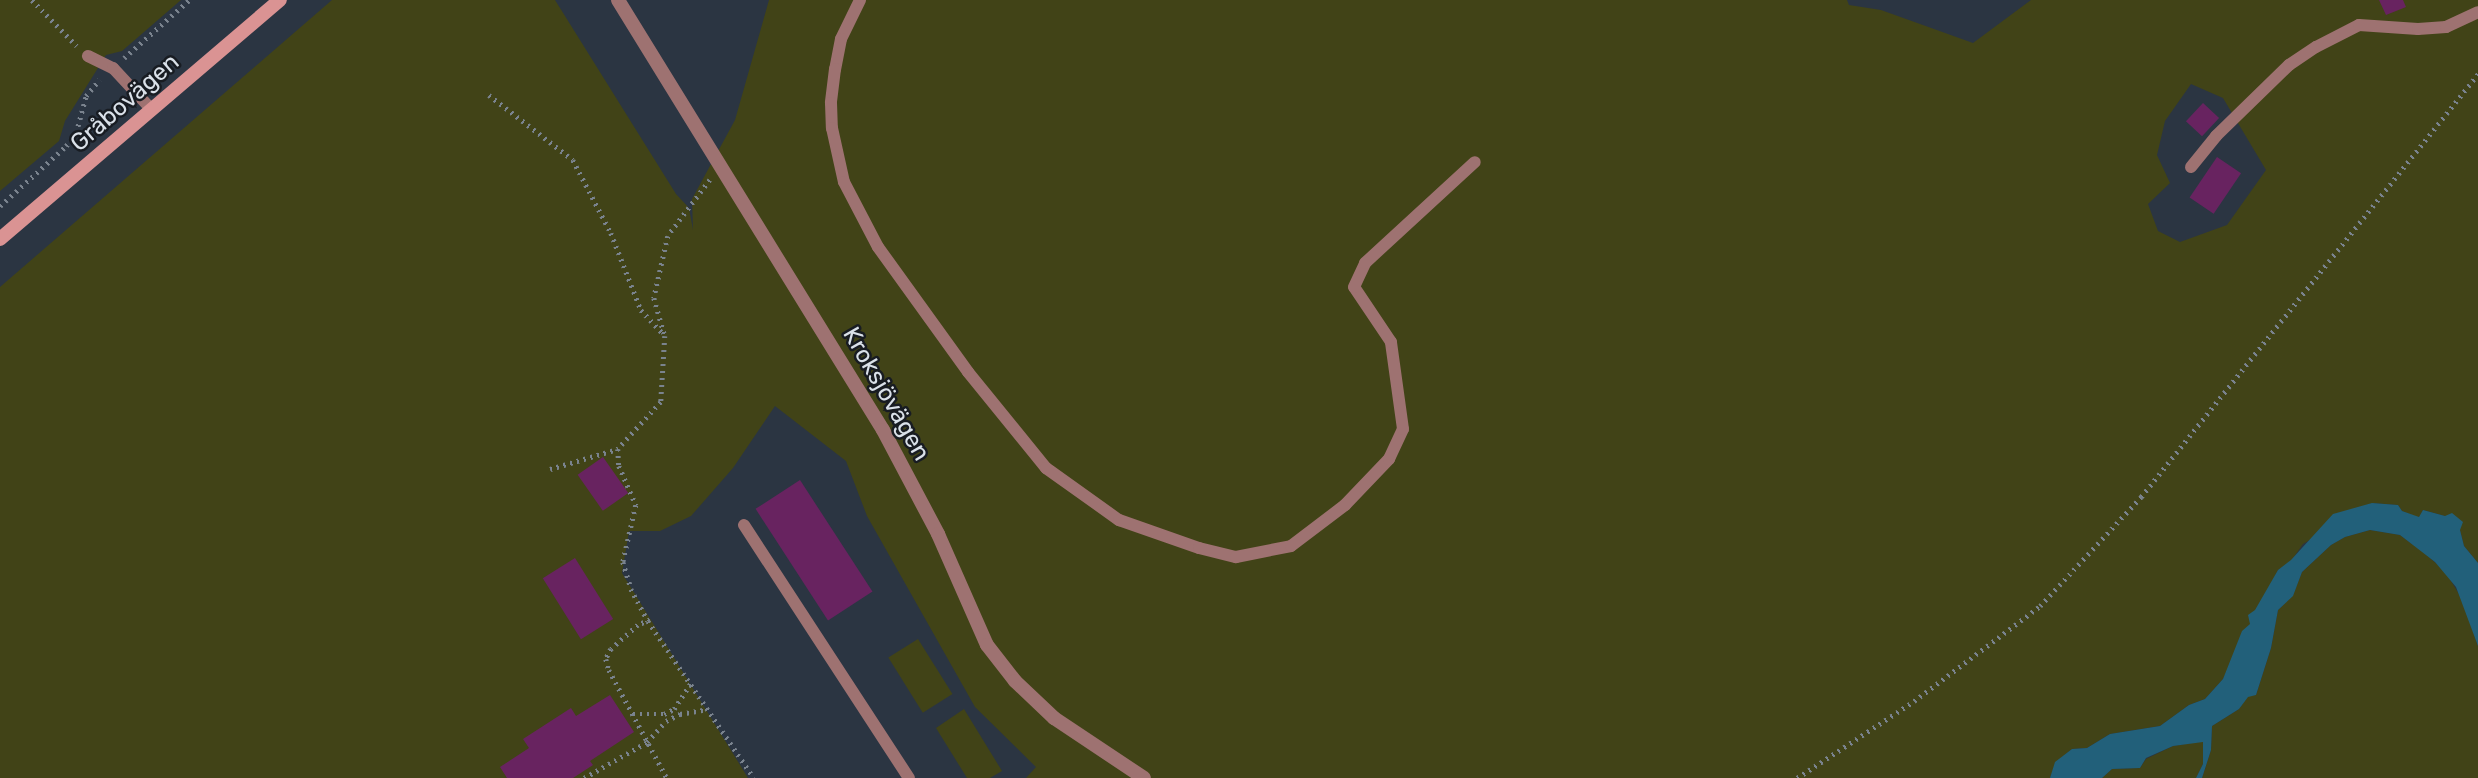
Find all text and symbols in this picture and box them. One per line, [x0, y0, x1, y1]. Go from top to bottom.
street label: Gråbovägen [65, 48, 185, 158]
street label: Kroksjövägen [836, 322, 936, 466]

